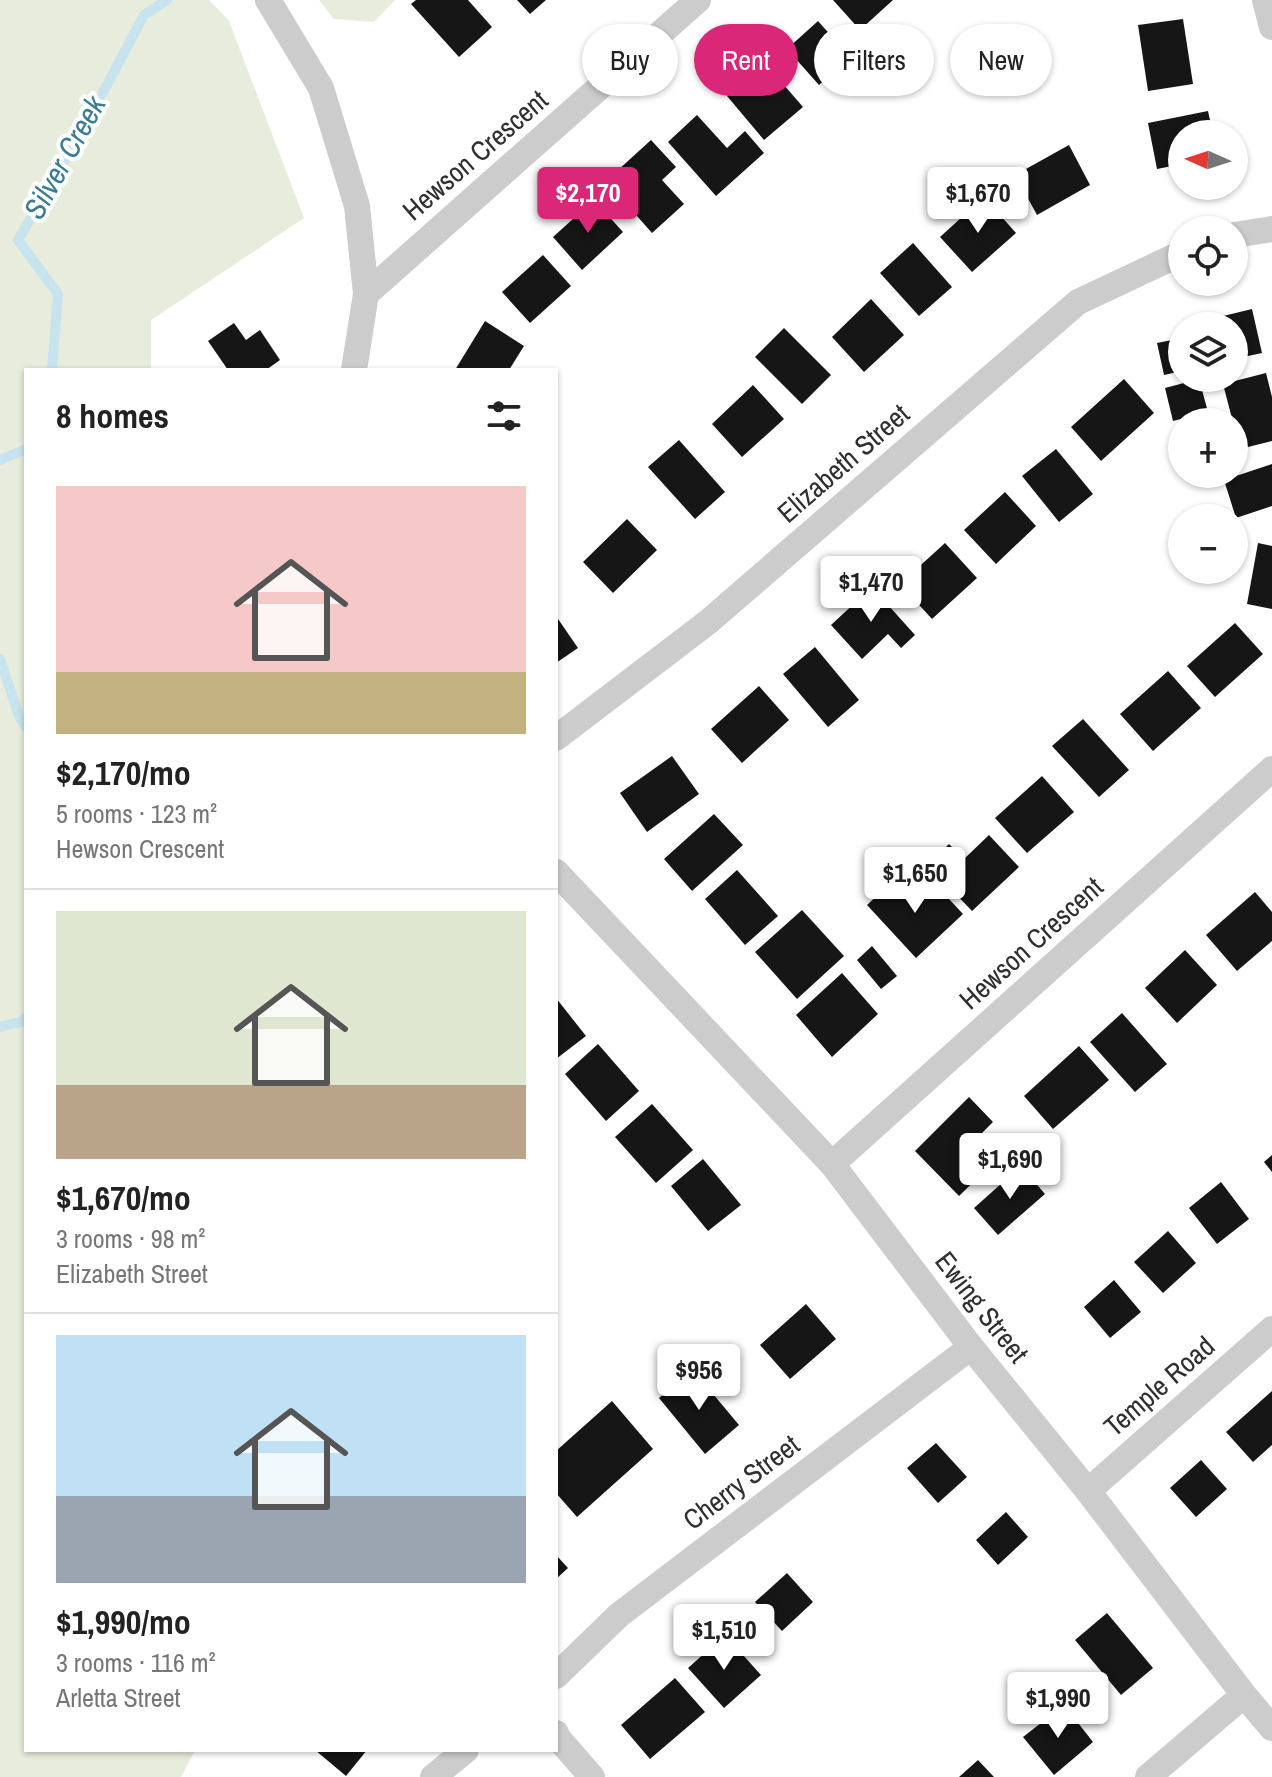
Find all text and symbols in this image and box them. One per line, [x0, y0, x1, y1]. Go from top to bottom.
chip: Buy [582, 24, 678, 96]
chip: Rent [694, 24, 798, 96]
chip: Filters [814, 24, 934, 96]
chip: New [950, 24, 1052, 96]
street label: Hewson Crescent [394, 81, 556, 229]
water label: Silver Creek [14, 87, 115, 226]
north arrow [1168, 120, 1248, 200]
map controls [1168, 120, 1248, 584]
pin: $2,170 [523, 167, 653, 235]
pin: $1,670 [913, 167, 1043, 235]
text: $2,170 [555, 175, 621, 210]
text: $1,670 [945, 175, 1011, 210]
button: locate [1168, 216, 1248, 296]
button: layers [1168, 312, 1248, 392]
text: 8 homes [56, 393, 169, 439]
icon: filters [482, 394, 526, 438]
street label: Elizabeth Street [769, 395, 917, 531]
button: + [1168, 408, 1248, 488]
button: − [1168, 504, 1248, 584]
icon: home [219, 538, 363, 682]
pin: $1,470 [806, 556, 936, 624]
text: $1,470 [838, 564, 904, 599]
text: $2,170/mo [56, 750, 191, 796]
text: 5 rooms · 123 m² [56, 796, 217, 831]
text: Hewson Crescent [56, 831, 224, 866]
pin: $1,650 [850, 847, 980, 915]
text: $1,650 [882, 855, 948, 890]
street label: Hewson Crescent [951, 868, 1111, 1018]
icon: home [219, 963, 363, 1107]
pin: $1,690 [945, 1133, 1075, 1201]
text: $1,690 [977, 1141, 1043, 1176]
text: $1,670/mo [56, 1175, 191, 1221]
text: 3 rooms · 98 m² [56, 1221, 205, 1256]
street label: Ewing Street [927, 1244, 1037, 1370]
text: Elizabeth Street [56, 1256, 208, 1291]
street label: Temple Road [1095, 1327, 1223, 1445]
pin: $956 [652, 1344, 746, 1412]
text: $956 [675, 1352, 723, 1387]
icon: home [219, 1387, 363, 1531]
street label: Cherry Street [675, 1426, 807, 1538]
text: $1,990/mo [56, 1599, 191, 1645]
pin: $1,510 [659, 1604, 789, 1672]
text: $1,510 [691, 1612, 757, 1647]
text: 3 rooms · 116 m² [56, 1645, 216, 1680]
pin: $1,990 [993, 1672, 1123, 1740]
text: Arletta Street [56, 1680, 180, 1715]
text: $1,990 [1025, 1680, 1091, 1715]

